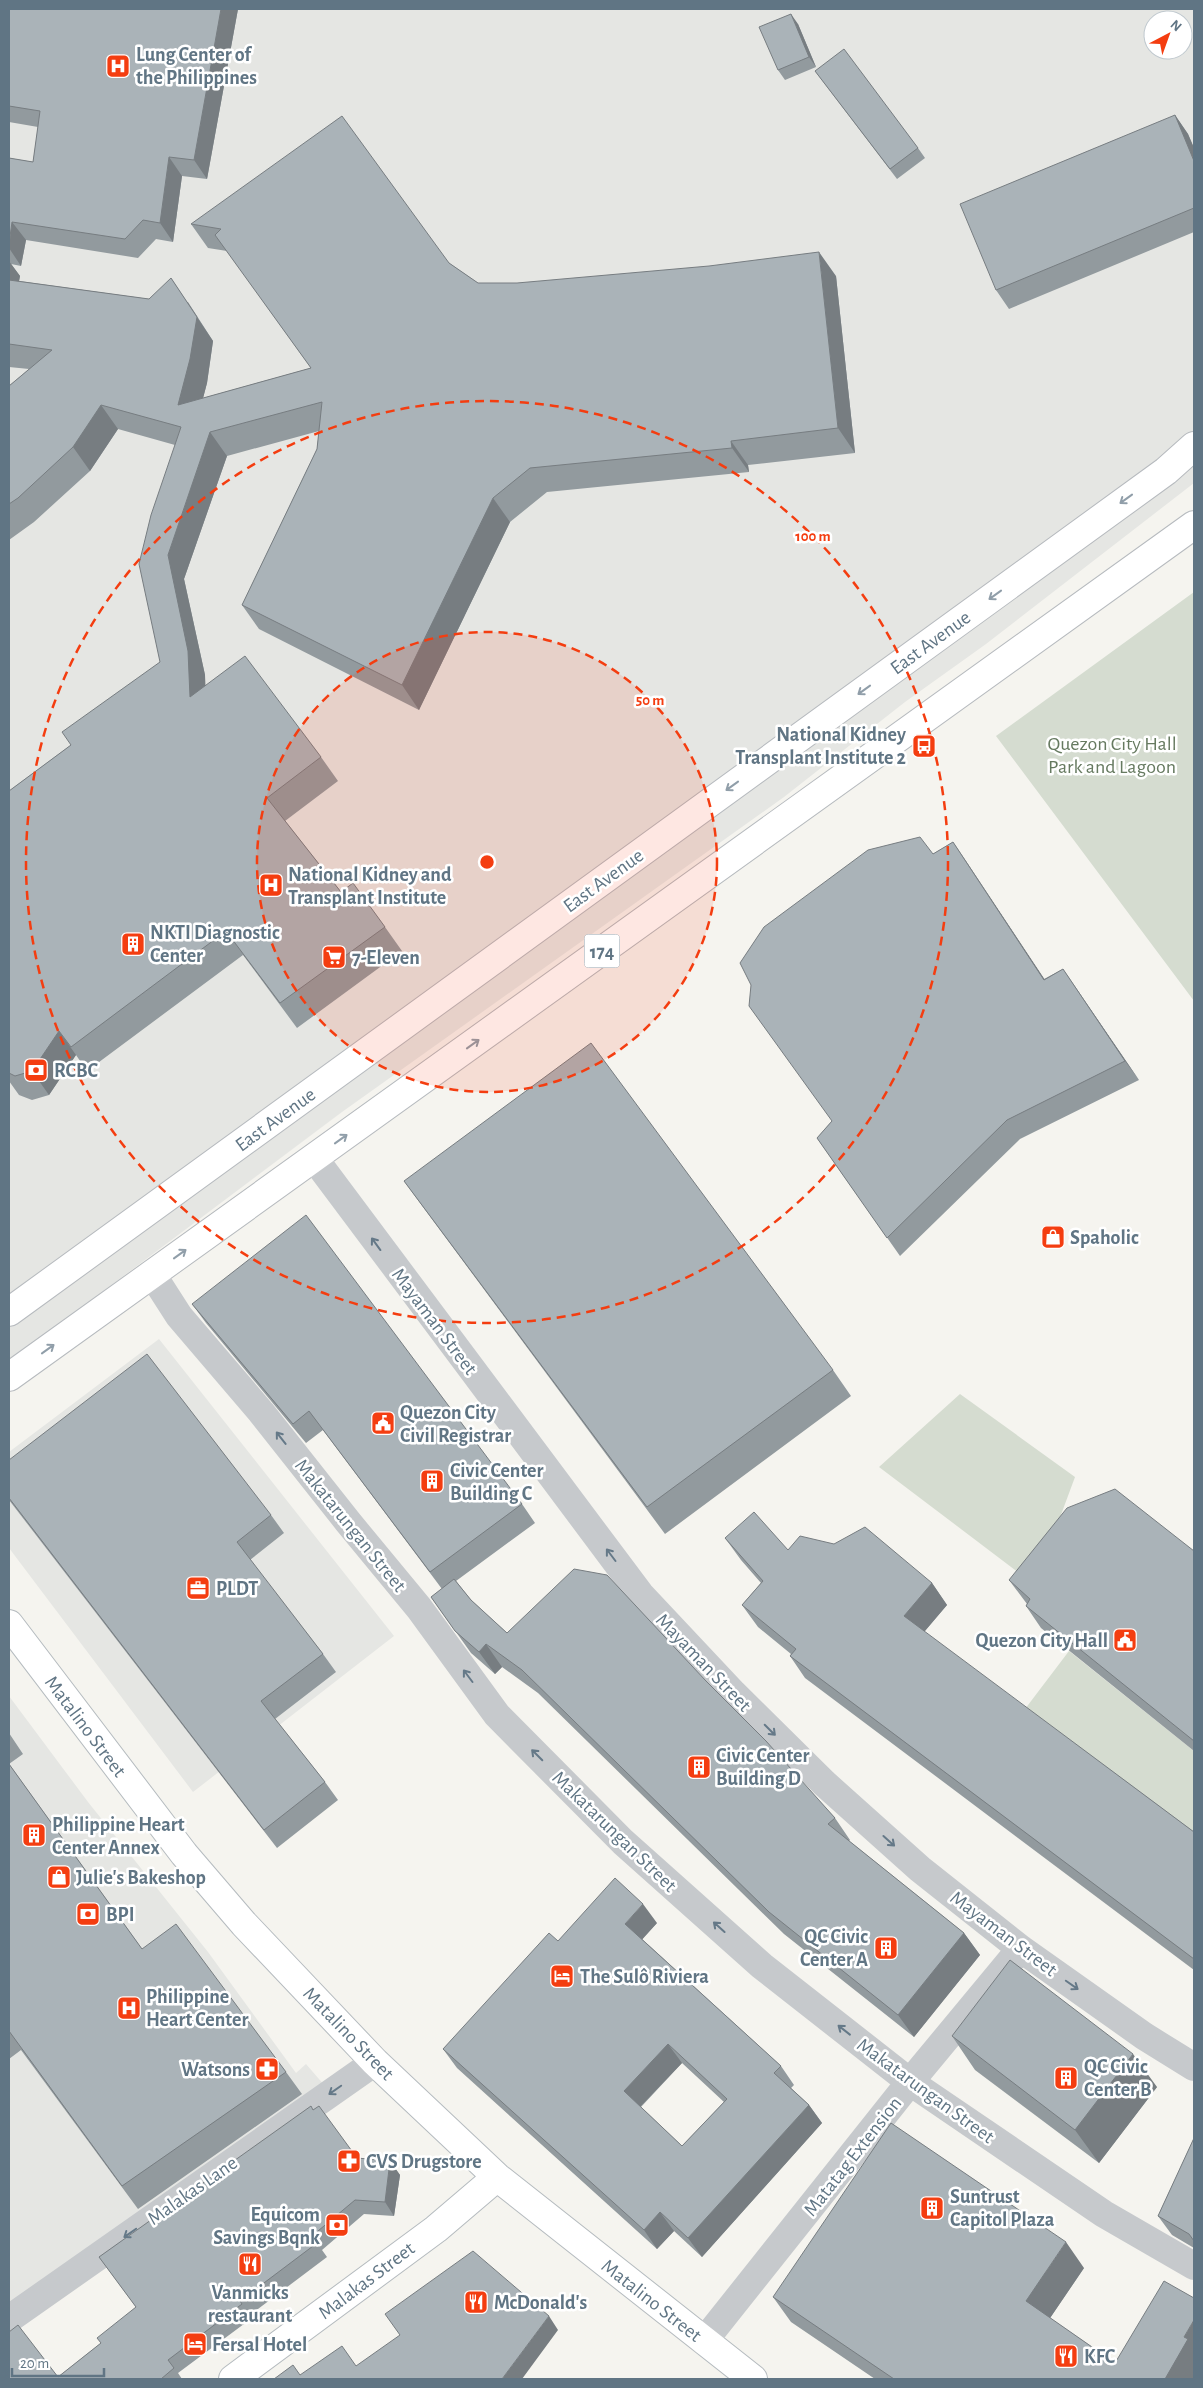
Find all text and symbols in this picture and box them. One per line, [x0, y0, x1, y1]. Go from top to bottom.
north arrow [1143, 10, 1193, 60]
text: N [1168, 17, 1184, 34]
place label: Lung Center of the Philippines [136, 45, 257, 88]
hospital icon: Lung Center of the Philippines [105, 53, 131, 79]
one-way arrow [1120, 494, 1134, 504]
text: 100 m [795, 529, 831, 544]
one-way arrow [988, 590, 1002, 600]
street label: East Avenue [887, 607, 974, 678]
one-way arrow [858, 685, 871, 696]
text: 50 m [636, 693, 664, 708]
place label: National Kidney Transplant Institute 2 [735, 725, 906, 768]
bus stop icon: National Kidney Transplant Institute 2 [911, 733, 937, 759]
park label: Quezon City Hall Park and Lagoon [1047, 734, 1177, 777]
one-way arrow [725, 781, 739, 791]
street label: East Avenue [560, 845, 647, 916]
centre of rings [478, 853, 496, 871]
place label: National Kidney and Transplant Institute [288, 865, 452, 908]
hospital icon: National Kidney and Transplant Institute [258, 872, 284, 898]
place label: NKTI Diagnostic Center [150, 923, 280, 966]
building icon: NKTI Diagnostic Center [120, 931, 146, 957]
road number: 174 [584, 934, 620, 968]
supermarket icon: 7-Eleven [321, 944, 347, 970]
place label: 7-Eleven [352, 948, 420, 968]
one-way arrow [466, 1039, 480, 1049]
bank icon: RCBC [23, 1057, 49, 1083]
place label: RCBC [54, 1061, 99, 1081]
street label: East Avenue [232, 1084, 319, 1155]
one-way arrow [334, 1134, 348, 1144]
shop icon: Spaholic [1040, 1224, 1066, 1250]
place label: Spaholic [1070, 1228, 1139, 1248]
one-way arrow [371, 1237, 381, 1251]
one-way arrow [173, 1249, 187, 1259]
street label: Mayaman Street [388, 1265, 481, 1379]
one-way arrow [41, 1344, 55, 1354]
place label: Quezon City Civil Registrar [400, 1403, 511, 1446]
public building icon: Quezon City Civil Registrar [370, 1410, 396, 1436]
one-way arrow [276, 1432, 287, 1445]
street label: Makatarungan Street [291, 1456, 410, 1596]
place label: Civic Center Building C [450, 1461, 543, 1504]
building icon: Civic Center Building C [419, 1468, 445, 1494]
one-way arrow [606, 1548, 616, 1562]
office icon: PLDT [185, 1575, 211, 1601]
place label: PLDT [216, 1579, 258, 1599]
street label: Mayaman Street [652, 1610, 755, 1716]
public building icon: Quezon City Hall [1112, 1627, 1138, 1653]
place label: Quezon City Hall [975, 1631, 1108, 1652]
one-way arrow [463, 1670, 474, 1683]
street label: Matalino Street [41, 1672, 130, 1781]
one-way arrow [764, 1724, 776, 1736]
place label: Civic Center Building D [716, 1746, 809, 1789]
one-way arrow [531, 1749, 543, 1762]
building icon: Civic Center Building D [686, 1754, 712, 1780]
street label: Makatarungan Street [548, 1767, 681, 1896]
place label: Philippine Heart Center Annex [52, 1815, 185, 1858]
building icon: Philippine Heart Center Annex [21, 1822, 47, 1848]
one-way arrow [883, 1835, 896, 1847]
shop icon: Julie's Bakeshop [46, 1864, 72, 1890]
place label: Julie's Bakeshop [76, 1868, 206, 1888]
street label: Mayaman Street [946, 1887, 1061, 1981]
bank icon: BPI [75, 1901, 101, 1927]
place label: BPI [106, 1905, 135, 1925]
one-way arrow [712, 1921, 725, 1933]
place label: QC Civic Center A [800, 1927, 868, 1970]
building icon: QC Civic Center A [873, 1935, 899, 1961]
hotel icon: The Sulô Riviera [549, 1963, 575, 1989]
place label: The Sulô Riviera [580, 1967, 709, 1987]
one-way arrow [1065, 1980, 1079, 1990]
street label: Matalino Street [299, 1983, 398, 2085]
place label: Philippine Heart Center [146, 1987, 248, 2030]
hospital icon: Philippine Heart Center [116, 1995, 142, 2021]
one-way arrow [838, 2025, 851, 2036]
street label: Makatarungan Street [853, 2034, 998, 2148]
pharmacy icon: Watsons [254, 2056, 280, 2082]
place label: QC Civic Center B [1084, 2057, 1152, 2100]
place label: Watsons [181, 2060, 250, 2080]
building icon: QC Civic Center B [1053, 2065, 1079, 2091]
one-way arrow [329, 2085, 343, 2095]
street label: Matatag Extension [800, 2093, 905, 2220]
pharmacy icon: CVS Drugstore [336, 2148, 362, 2174]
place label: CVS Drugstore [366, 2152, 482, 2172]
street label: Malakas Lane [144, 2153, 241, 2229]
place label: Suntrust Capitol Plaza [950, 2187, 1055, 2230]
building icon: Suntrust Capitol Plaza [919, 2195, 945, 2221]
place label: Equicom Savings Bqnk [213, 2205, 320, 2248]
bank icon: Equicom Savings Bqnk [324, 2212, 350, 2238]
one-way arrow [124, 2228, 138, 2238]
street label: Malakas Street [315, 2238, 419, 2323]
restaurant icon: Vanmicks restaurant [237, 2251, 263, 2277]
street label: Matalino Street [598, 2256, 706, 2346]
place label: Vanmicks restaurant [208, 2283, 292, 2326]
restaurant icon: McDonald's [463, 2289, 489, 2315]
place label: McDonald's [494, 2293, 587, 2313]
hotel icon: Fersal Hotel [182, 2331, 208, 2357]
place label: Fersal Hotel [212, 2335, 307, 2355]
restaurant icon: KFC [1053, 2343, 1079, 2369]
scale bar [12, 2346, 105, 2378]
place label: KFC [1084, 2347, 1116, 2367]
text: 20 m [20, 2356, 49, 2371]

